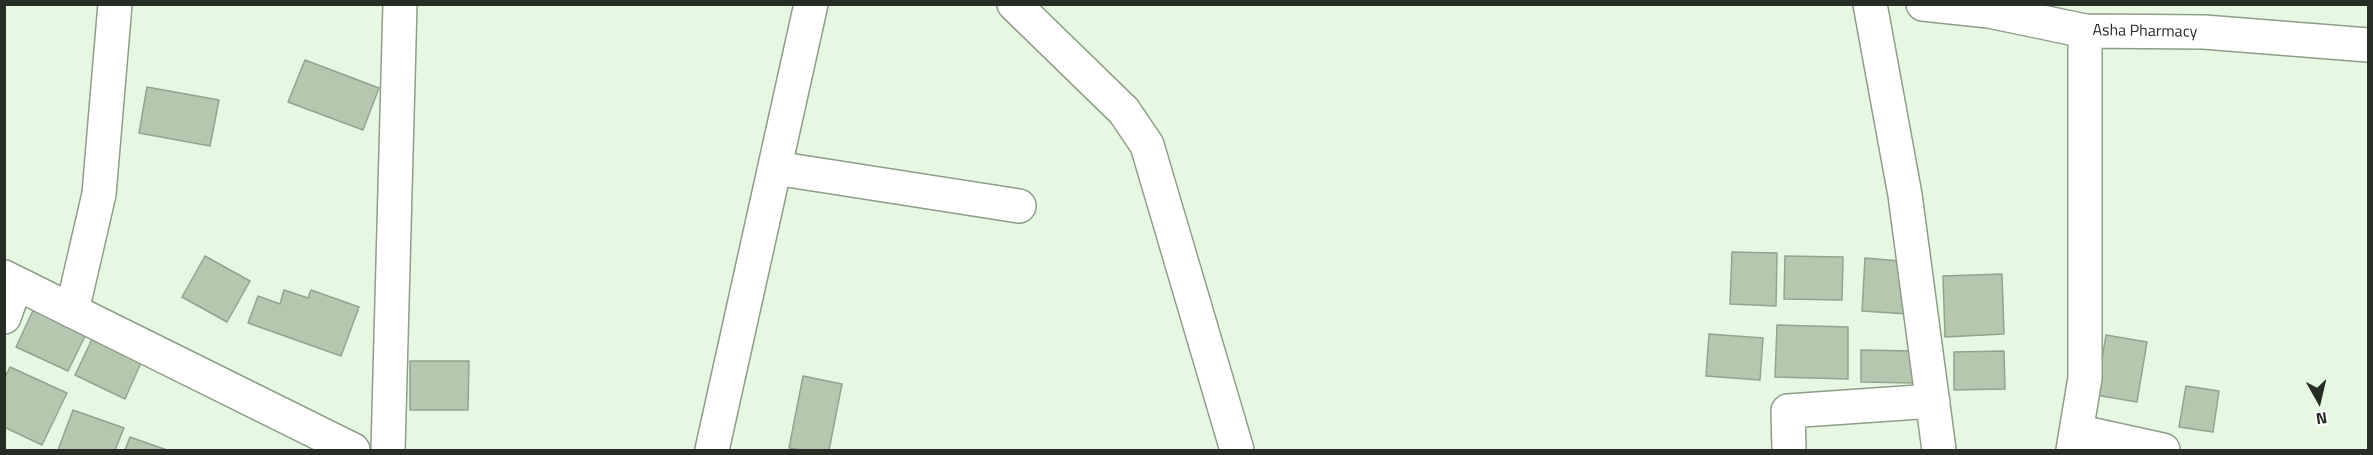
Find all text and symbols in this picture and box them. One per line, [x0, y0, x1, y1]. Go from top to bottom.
street label: Asha Pharmacy [2092, 21, 2198, 43]
north arrow [2289, 371, 2349, 431]
text: N [2314, 406, 2329, 431]

